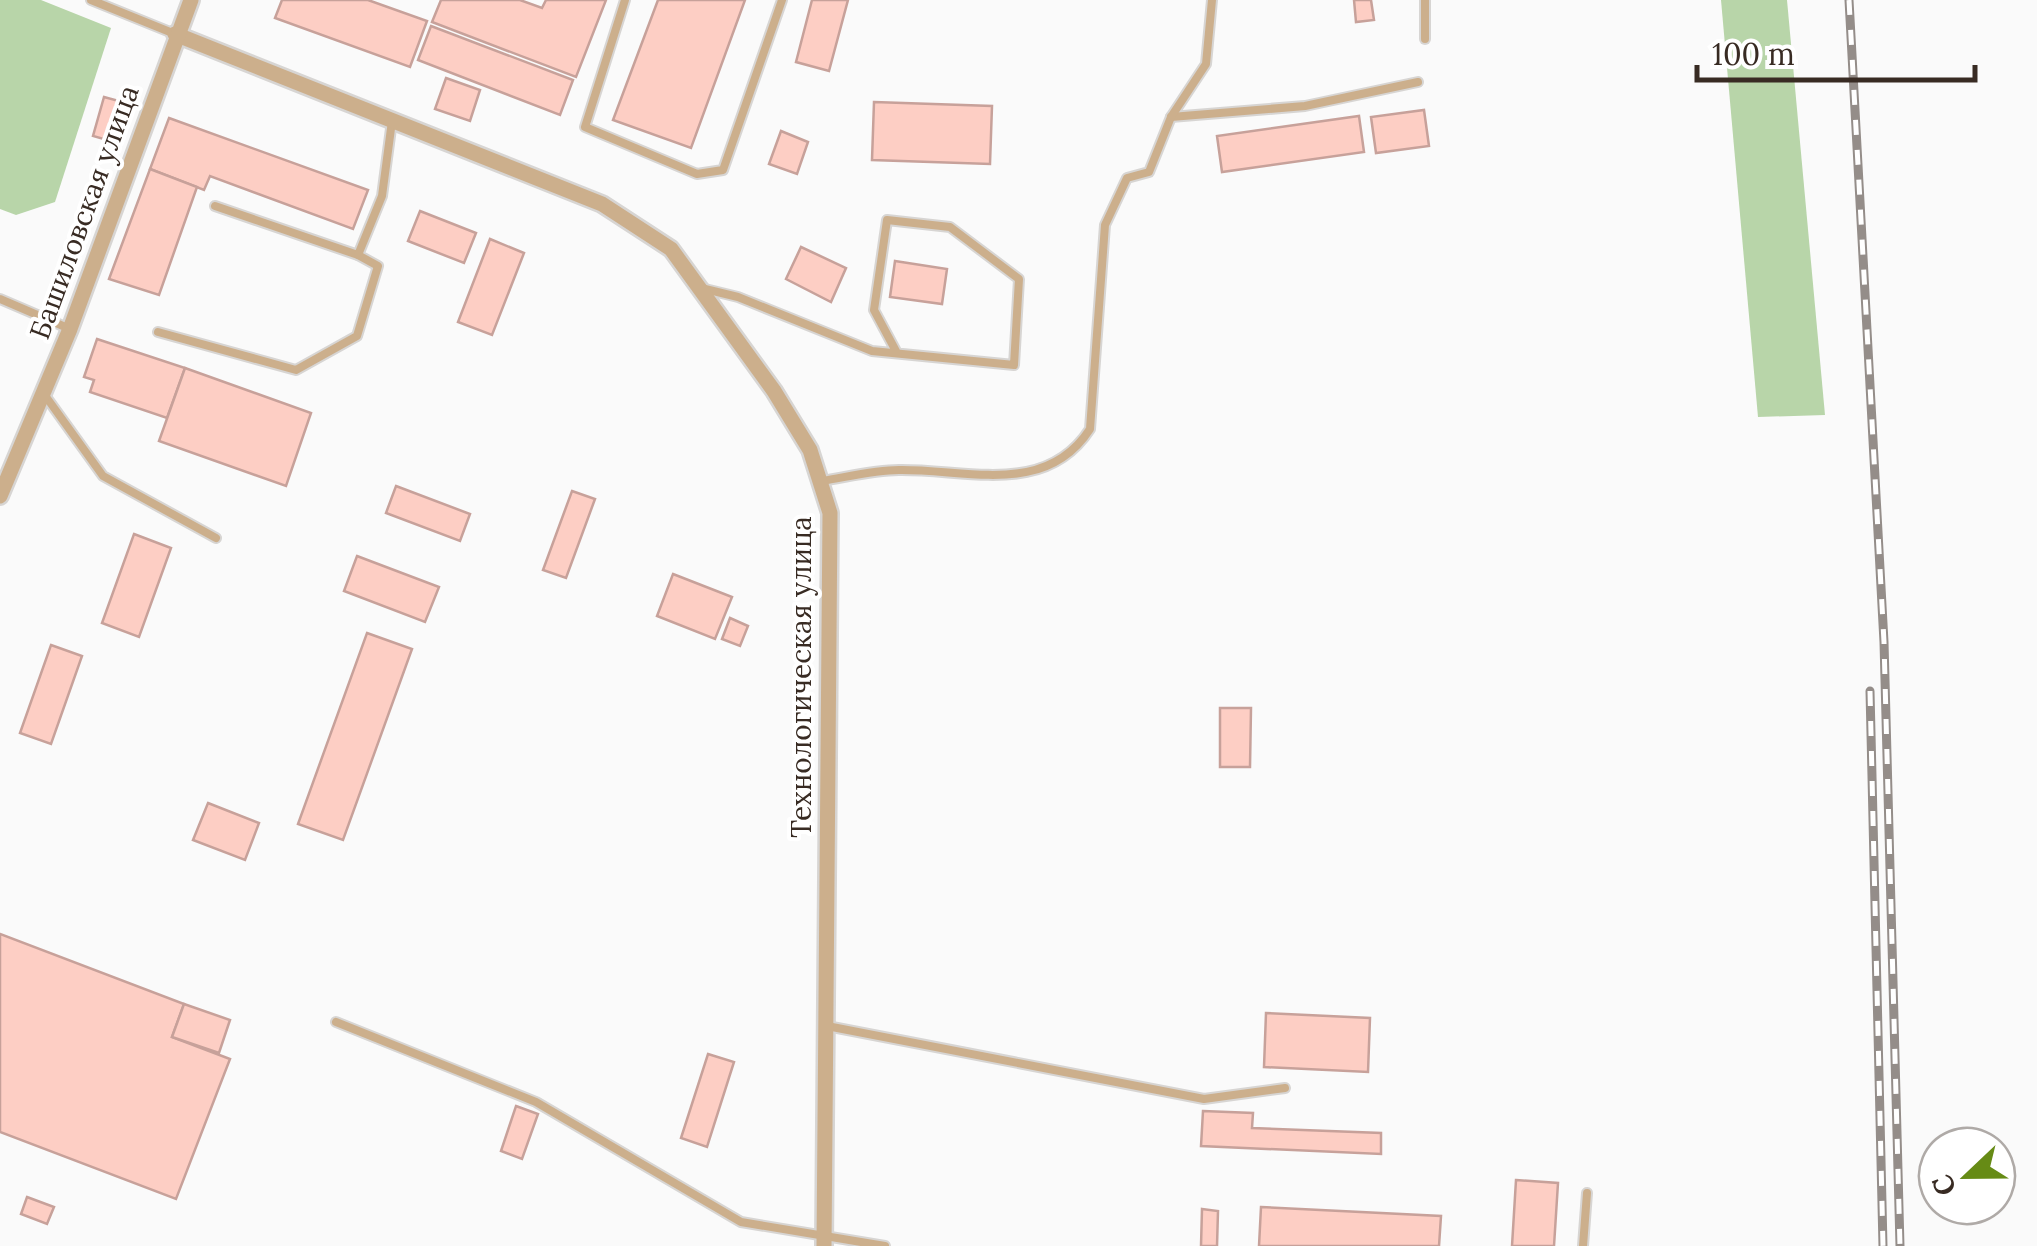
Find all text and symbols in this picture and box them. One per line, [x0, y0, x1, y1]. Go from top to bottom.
scale bar [1697, 20, 1974, 82]
text: 100 m [1712, 35, 1795, 73]
street label: Башиловская улица [21, 80, 147, 344]
street label: Технологическая улица [783, 516, 819, 838]
north arrow [1917, 1126, 2017, 1226]
text: С [1923, 1169, 1964, 1201]

